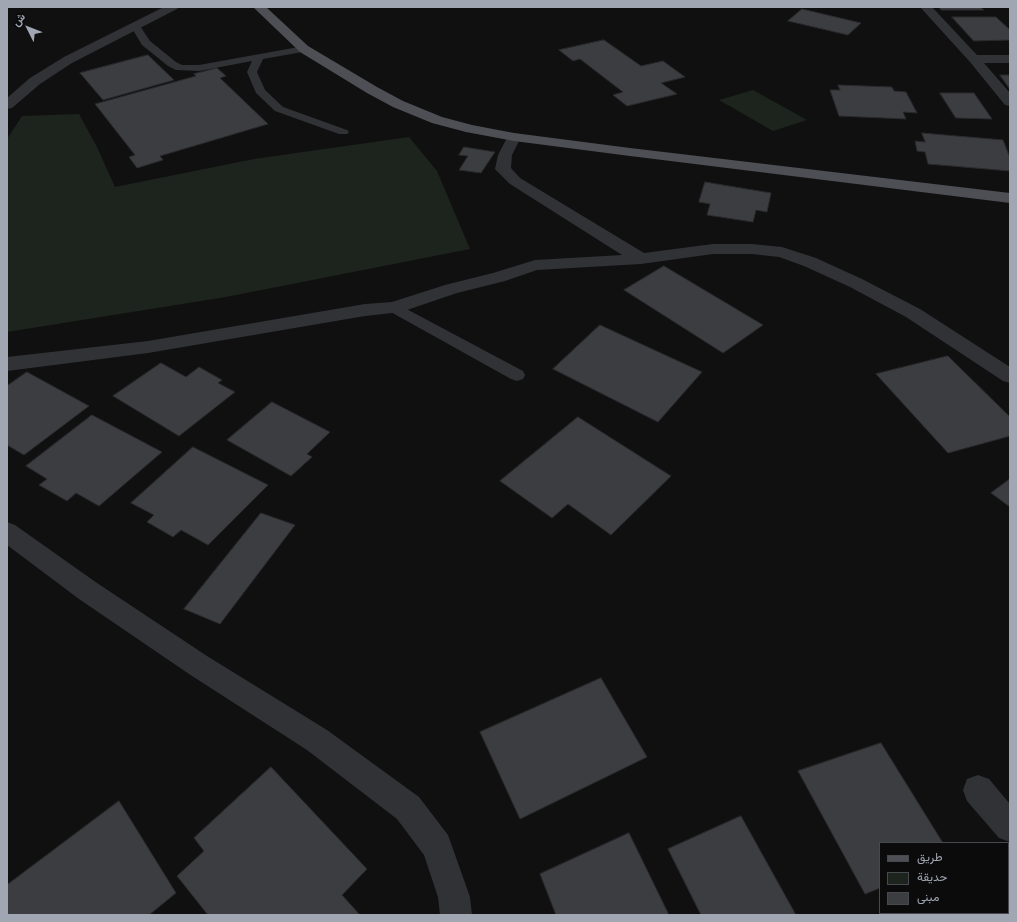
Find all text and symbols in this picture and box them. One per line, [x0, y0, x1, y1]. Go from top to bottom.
north arrow [8, 8, 48, 48]
text: ش [9, 10, 28, 29]
legend [879, 842, 1009, 914]
text: طريق [917, 850, 942, 864]
text: حديقة [917, 870, 947, 884]
text: مبنى [917, 890, 939, 904]

